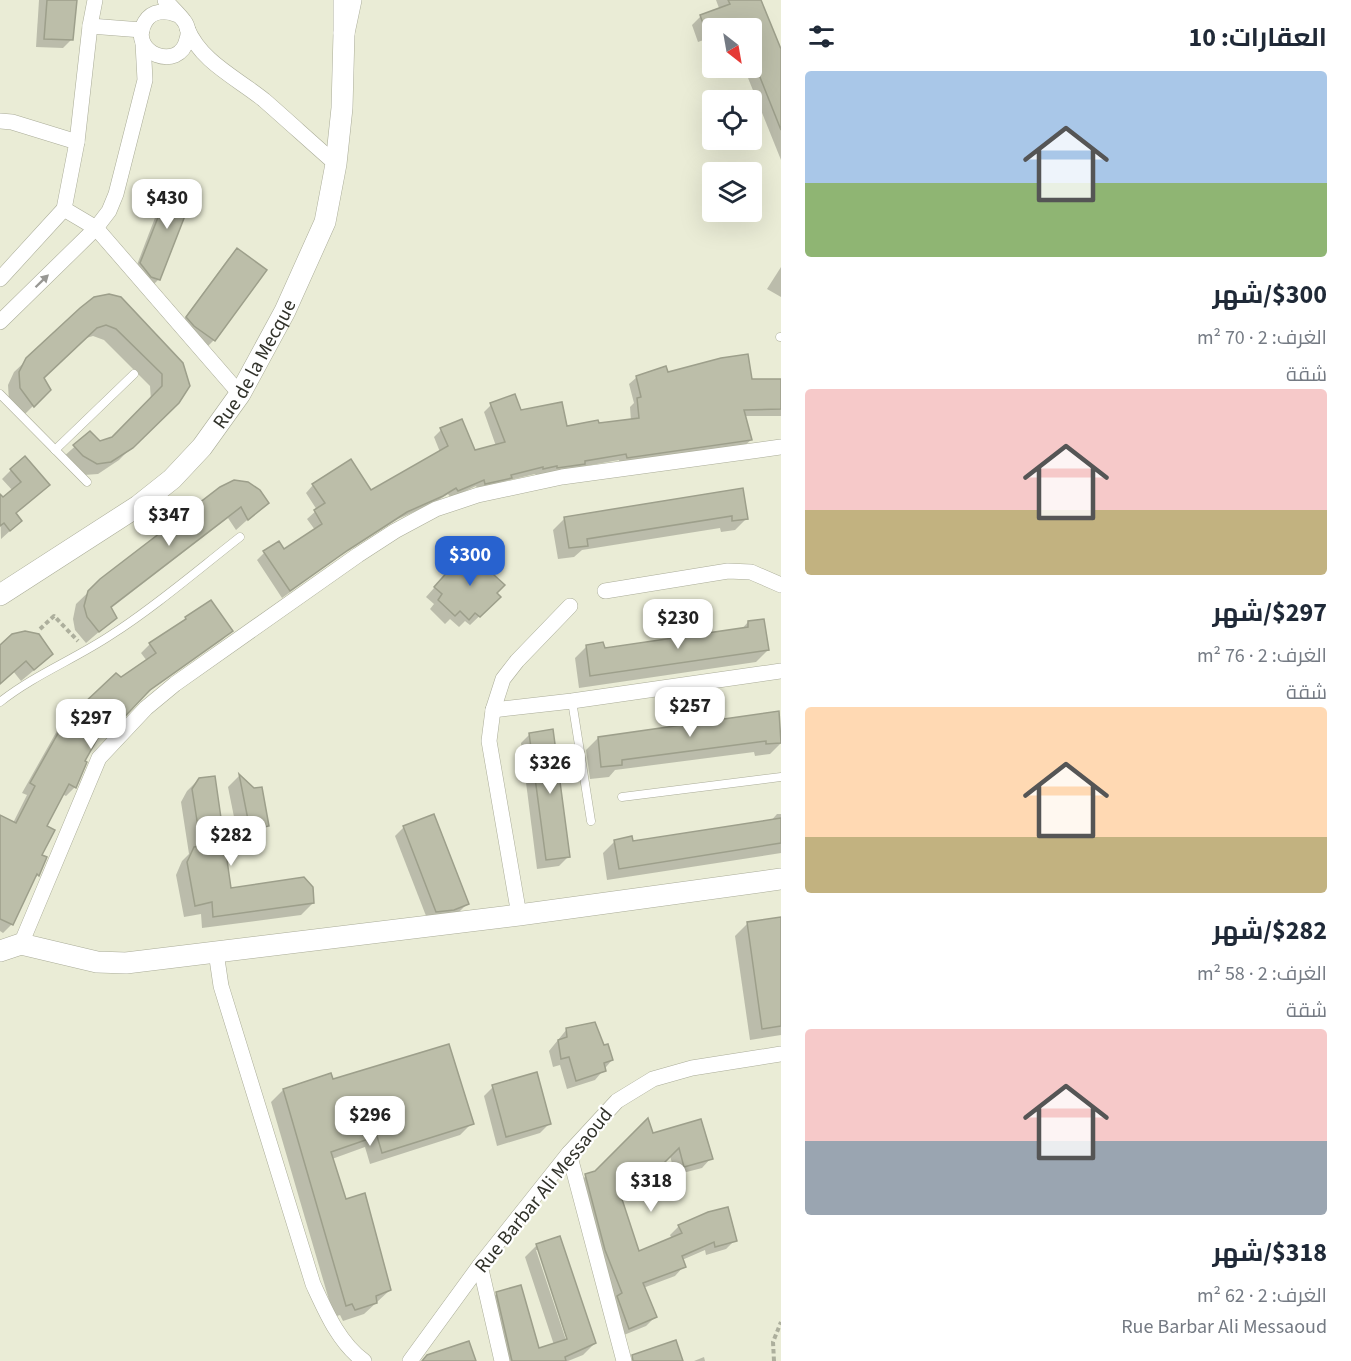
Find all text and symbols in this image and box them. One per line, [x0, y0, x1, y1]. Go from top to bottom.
north arrow [702, 18, 762, 78]
map controls [702, 18, 762, 222]
text: العقارات: 10 [1188, 19, 1327, 56]
icon: filters [805, 20, 838, 53]
button: locate [702, 90, 762, 150]
icon: home [1012, 110, 1120, 218]
button: layers [702, 162, 762, 222]
pin: $430 [131, 179, 203, 230]
text: $430 [146, 184, 188, 212]
one-way arrow [34, 275, 48, 289]
text: $300/شهر [1212, 276, 1327, 313]
street label: Rue de la Mecque [206, 295, 303, 435]
text: الغرف: 2 · 70 m² [1197, 324, 1327, 352]
text: شقة [1286, 361, 1327, 389]
icon: home [1012, 428, 1120, 536]
pin: $347 [133, 496, 205, 547]
text: $347 [148, 501, 190, 529]
pin: $300 [434, 536, 506, 587]
text: $300 [449, 541, 491, 569]
text: $297/شهر [1212, 594, 1327, 631]
pin: $230 [642, 599, 714, 650]
text: $230 [657, 604, 699, 632]
text: الغرف: 2 · 76 m² [1197, 642, 1327, 670]
text: شقة [1286, 679, 1327, 707]
pin: $257 [654, 687, 726, 738]
text: $257 [669, 692, 711, 720]
pin: $297 [55, 699, 127, 750]
text: $297 [70, 704, 112, 732]
pin: $326 [514, 744, 586, 795]
icon: home [1012, 746, 1120, 854]
text: $326 [529, 749, 571, 777]
pin: $282 [195, 816, 267, 867]
text: $282 [210, 821, 252, 849]
text: $282/شهر [1212, 912, 1327, 949]
text: الغرف: 2 · 58 m² [1197, 960, 1327, 988]
text: شقة [1286, 997, 1327, 1025]
icon: home [1012, 1068, 1120, 1176]
pin: $296 [334, 1096, 406, 1147]
text: $296 [349, 1101, 391, 1129]
street label: Rue Barbar Ali Messaoud [468, 1102, 619, 1279]
pin: $318 [615, 1162, 687, 1213]
text: $318 [630, 1167, 672, 1195]
text: $318/شهر [1212, 1234, 1327, 1271]
text: الغرف: 2 · 62 m² [1197, 1282, 1327, 1310]
text: Rue Barbar Ali Messaoud [1121, 1313, 1327, 1341]

